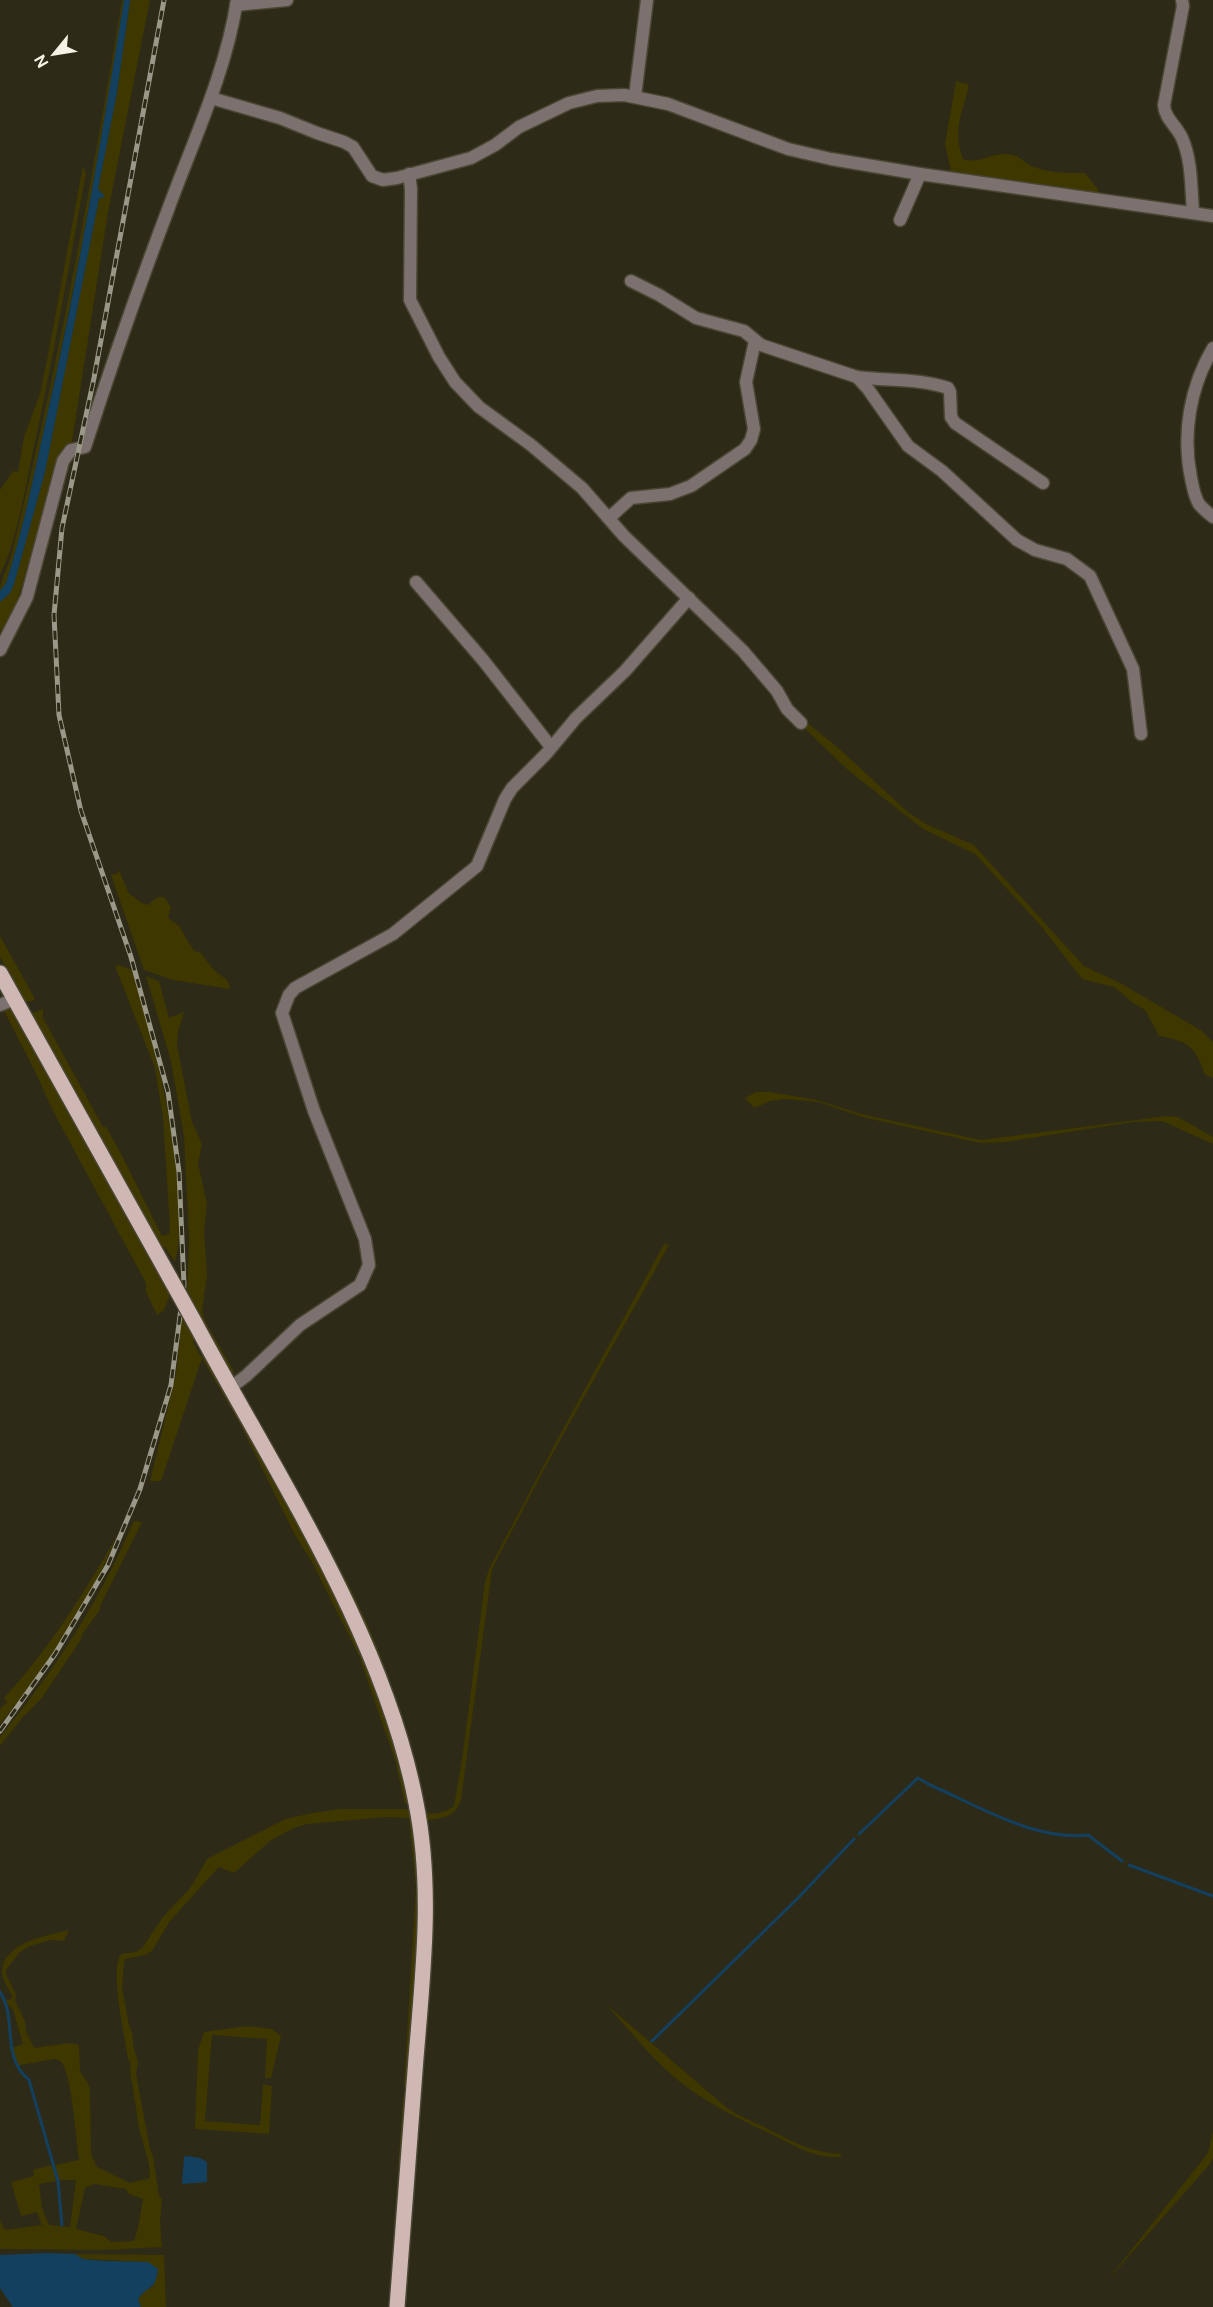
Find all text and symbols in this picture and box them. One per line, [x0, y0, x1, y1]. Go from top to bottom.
north arrow [24, 24, 84, 84]
text: N [29, 51, 53, 72]

